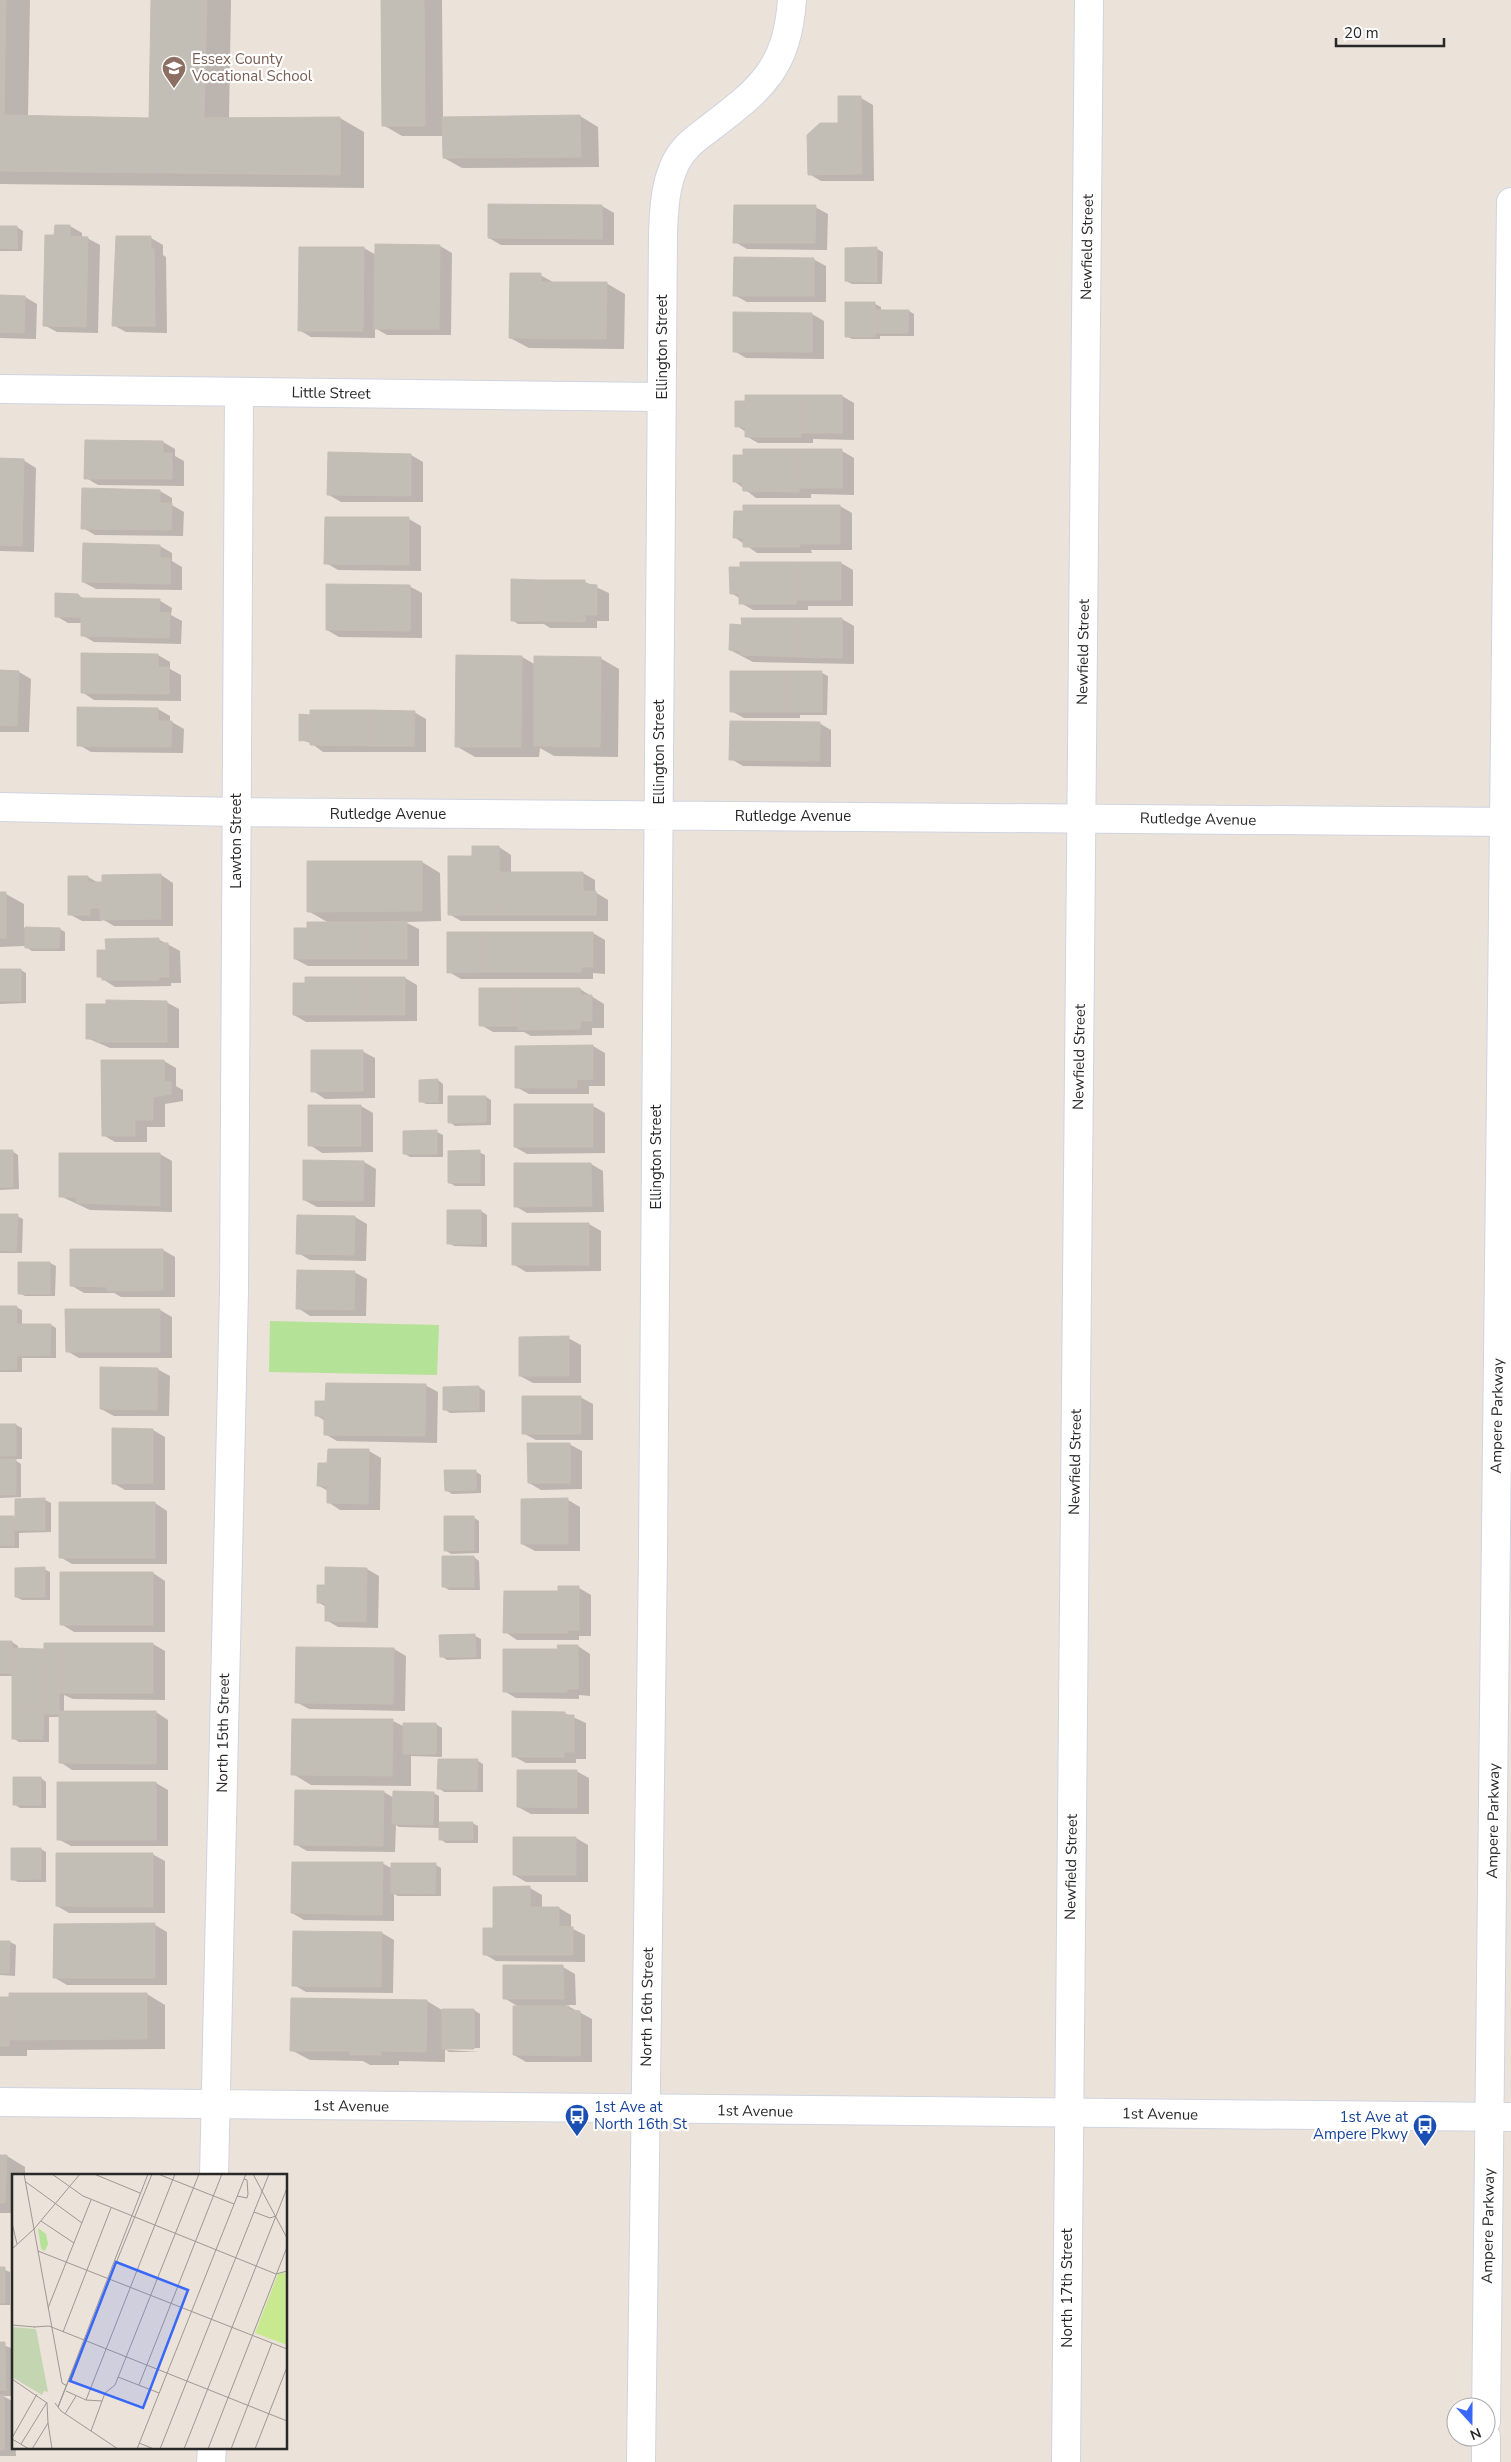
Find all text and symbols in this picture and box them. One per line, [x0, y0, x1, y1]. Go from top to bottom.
scale bar [1336, 15, 1444, 47]
text: 20 m [1344, 23, 1379, 43]
place label: Essex County Vocational School [191, 49, 313, 86]
school or university icon: Essex County Vocational School [161, 55, 187, 89]
street label: Newfield Street [1076, 193, 1098, 300]
street label: Ellington Street [652, 294, 672, 400]
street label: Little Street [291, 382, 371, 404]
street label: Newfield Street [1072, 598, 1094, 705]
street label: Ellington Street [649, 699, 669, 805]
street label: Lawton Street [226, 792, 246, 889]
street label: Rutledge Avenue [330, 804, 446, 824]
street label: Rutledge Avenue [735, 806, 851, 826]
street label: Rutledge Avenue [1140, 808, 1256, 830]
street label: Newfield Street [1068, 1003, 1090, 1110]
street label: Ellington Street [646, 1104, 666, 1210]
street label: Ampere Parkway [1486, 1358, 1508, 1474]
street label: Newfield Street [1064, 1408, 1086, 1515]
street label: North 15th Street [212, 1672, 234, 1793]
street label: Ampere Parkway [1482, 1763, 1504, 1879]
street label: Newfield Street [1060, 1813, 1082, 1920]
street label: North 16th Street [636, 1946, 658, 2067]
street label: 1st Avenue [313, 2095, 389, 2117]
place label: 1st Ave at North 16th St [594, 2097, 688, 2134]
street label: 1st Avenue [717, 2100, 793, 2122]
bus stop icon: 1st Ave at North 16th St [564, 2103, 590, 2137]
street label: 1st Avenue [1122, 2103, 1198, 2125]
place label: 1st Ave at Ampere Pkwy [1313, 2107, 1409, 2144]
bus stop icon: 1st Ave at Ampere Pkwy [1412, 2113, 1438, 2147]
street label: Ampere Parkway [1477, 2168, 1499, 2284]
inset map [12, 2174, 288, 2450]
street label: North 17th Street [1057, 2228, 1077, 2348]
north arrow [1446, 2397, 1496, 2447]
text: N [1467, 2423, 1484, 2444]

